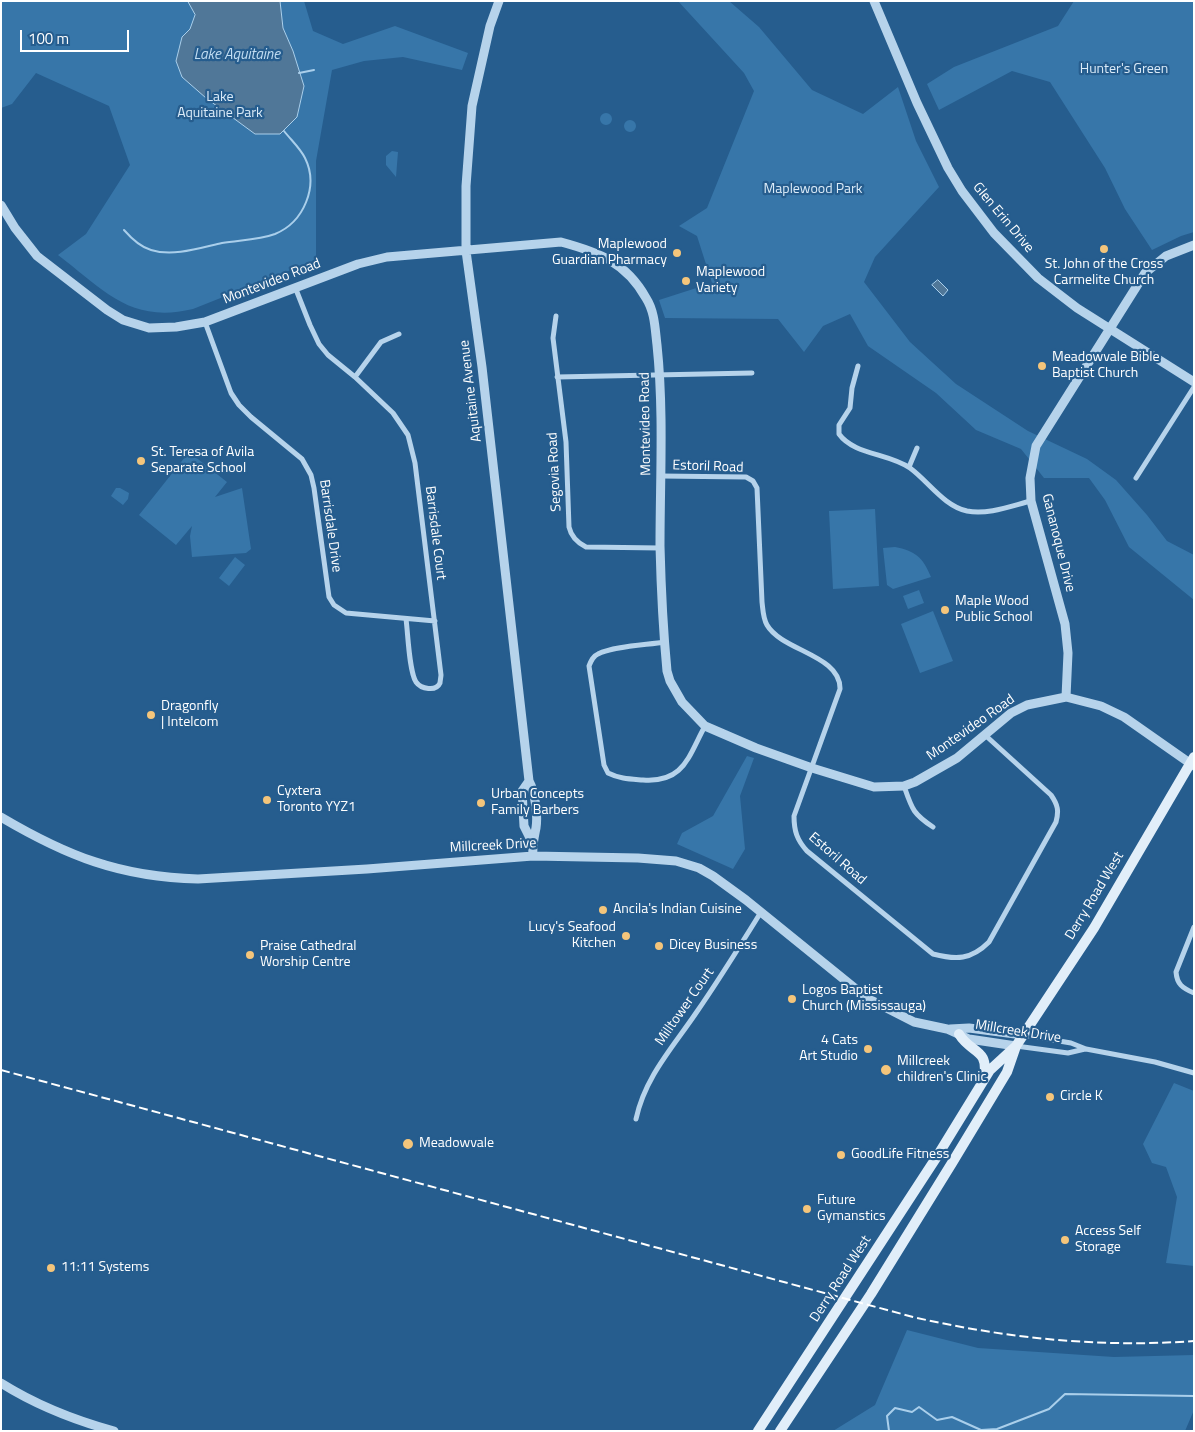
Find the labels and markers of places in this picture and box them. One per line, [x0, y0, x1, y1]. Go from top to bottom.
place label: Maplewood Guardian Pharmacy [552, 237, 667, 270]
marker: St. John of the Cross Carmelite Church [1098, 243, 1110, 255]
marker: Maplewood Guardian Pharmacy [671, 247, 683, 259]
place label: St. John of the Cross Carmelite Church [1045, 257, 1163, 290]
place label: Maplewood Variety [696, 265, 765, 298]
marker: Maplewood Variety [680, 275, 692, 287]
place label: Meadowvale Bible Baptist Church [1052, 350, 1160, 382]
marker: Meadowvale Bible Baptist Church [1036, 360, 1048, 372]
place label: St. Teresa of Avila Separate School [151, 445, 254, 478]
marker: St. Teresa of Avila Separate School [135, 455, 147, 467]
place label: Maple Wood Public School [955, 594, 1033, 626]
marker: Maple Wood Public School [939, 604, 951, 616]
place label: Dragonfly | Intelcom [161, 699, 219, 732]
marker: Dragonfly | Intelcom [145, 709, 157, 721]
place label: Cyxtera Toronto YYZ1 [277, 784, 356, 816]
place label: Urban Concepts Family Barbers [491, 787, 584, 820]
marker: Cyxtera Toronto YYZ1 [261, 794, 273, 806]
marker: Urban Concepts Family Barbers [475, 797, 487, 809]
place label: Ancila's Indian Cuisine [613, 902, 742, 918]
marker: Ancila's Indian Cuisine [597, 904, 609, 916]
place label: Lucy's Seafood Kitchen [528, 920, 616, 952]
marker: Lucy's Seafood Kitchen [620, 930, 632, 942]
place label: Dicey Business [669, 938, 757, 954]
place label: Praise Cathedral Worship Centre [260, 939, 357, 972]
marker: Dicey Business [653, 940, 665, 952]
marker: Praise Cathedral Worship Centre [244, 949, 256, 961]
place label: Logos Baptist Church (Mississauga) [802, 983, 926, 1016]
marker: Logos Baptist Church (Mississauga) [786, 993, 798, 1005]
place label: 4 Cats Art Studio [799, 1033, 858, 1066]
marker: 4 Cats Art Studio [862, 1043, 874, 1055]
place label: Millcreek children's Clinic [897, 1054, 986, 1086]
marker: Millcreek children's Clinic [879, 1063, 893, 1077]
place label: Circle K [1060, 1089, 1103, 1105]
marker: Circle K [1044, 1091, 1056, 1103]
place label: Meadowvale [419, 1136, 494, 1152]
marker: Meadowvale [401, 1137, 415, 1151]
place label: GoodLife Fitness [851, 1147, 949, 1163]
marker: GoodLife Fitness [835, 1149, 847, 1161]
place label: Future Gymanstics [817, 1193, 886, 1226]
marker: Future Gymanstics [801, 1203, 813, 1215]
place label: Access Self Storage [1075, 1224, 1141, 1256]
marker: Access Self Storage [1059, 1234, 1071, 1246]
place label: 11:11 Systems [61, 1260, 149, 1276]
marker: 11:11 Systems [45, 1262, 57, 1274]

